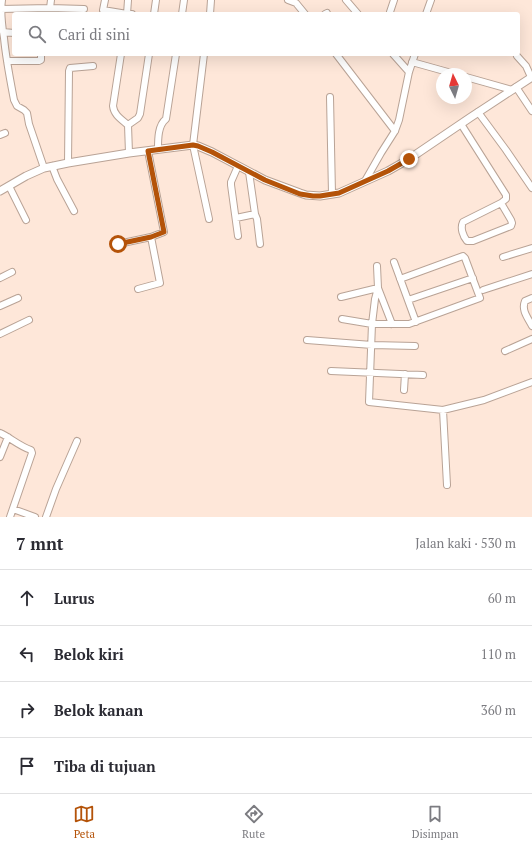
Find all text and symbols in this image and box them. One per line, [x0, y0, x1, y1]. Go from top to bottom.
search box [12, 12, 520, 56]
icon: search [26, 23, 48, 45]
text: Cari di sini [58, 24, 130, 44]
north arrow [436, 68, 472, 104]
route end [400, 150, 418, 168]
route start [109, 235, 127, 253]
text: 7 mnt [16, 532, 64, 555]
text: Jalan kaki · 530 m [415, 534, 516, 552]
icon: ahead [16, 587, 38, 609]
text: Lurus [54, 588, 95, 608]
text: 60 m [488, 589, 516, 607]
icon: left [16, 643, 38, 665]
text: Belok kiri [54, 644, 124, 664]
text: 110 m [481, 645, 516, 663]
icon: right [16, 699, 38, 721]
text: Belok kanan [54, 700, 143, 720]
text: 360 m [481, 701, 516, 719]
icon: arrive [16, 755, 38, 777]
text: Tiba di tujuan [54, 756, 156, 776]
tab: Peta [73, 803, 95, 841]
tab: Rute [242, 803, 265, 841]
tab: Disimpan [412, 803, 459, 841]

